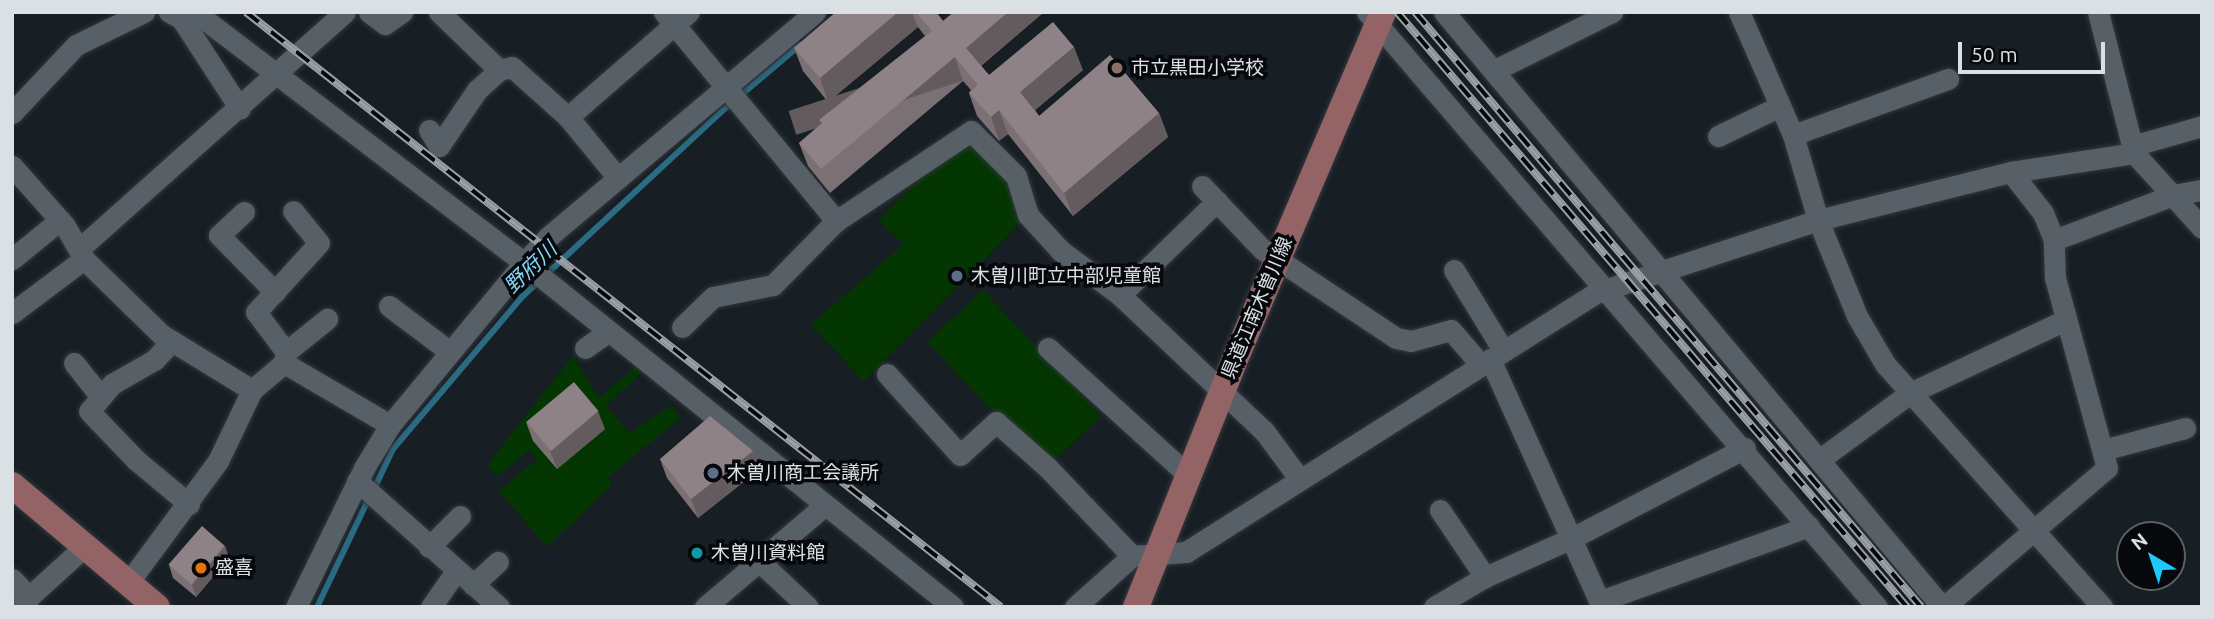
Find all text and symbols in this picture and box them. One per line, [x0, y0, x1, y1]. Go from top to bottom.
scale bar [1962, 28, 2109, 72]
text: 50 m [1971, 42, 2018, 66]
place label: 市立黒田小学校 [1131, 57, 1264, 79]
marker: 市立黒田小学校 [1109, 60, 1125, 76]
street label: 県道江南木曽川線 [1217, 234, 1297, 382]
water label: 野府川 [499, 236, 561, 298]
place label: 木曽川町立中部児童館 [971, 265, 1161, 287]
marker: 木曽川町立中部児童館 [949, 268, 965, 284]
place label: 木曽川商工会議所 [727, 462, 879, 484]
marker: 木曽川商工会議所 [705, 465, 721, 481]
north arrow [2116, 521, 2186, 591]
text: N [2127, 528, 2151, 554]
place label: 木曽川資料館 [711, 542, 825, 564]
marker: 木曽川資料館 [689, 545, 705, 561]
place label: 盛喜 [215, 557, 253, 579]
marker: 盛喜 [193, 560, 209, 576]

